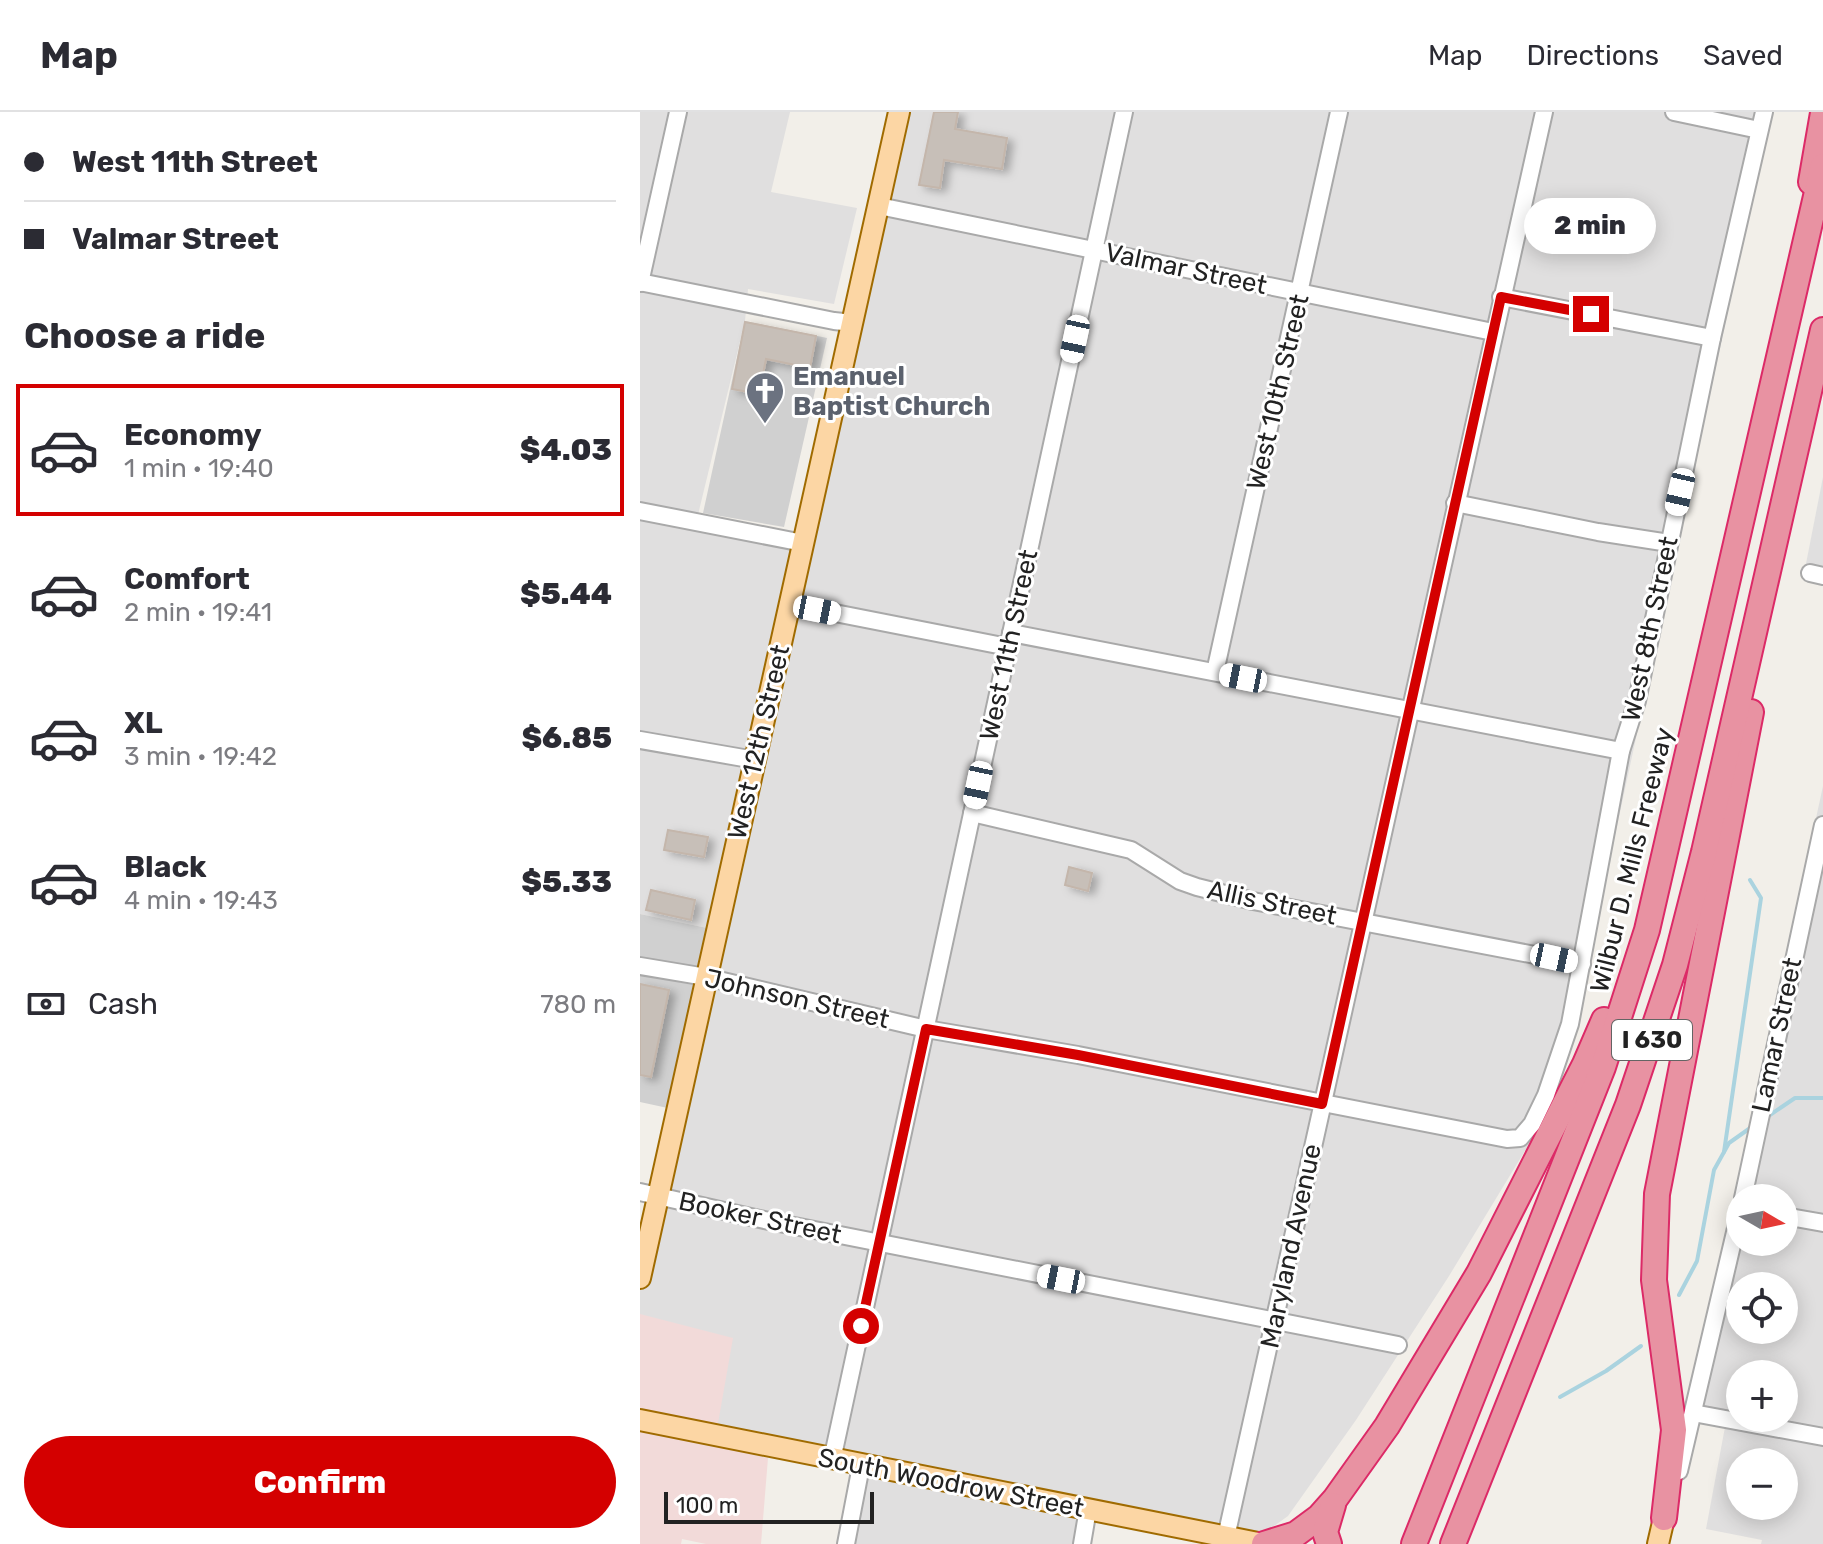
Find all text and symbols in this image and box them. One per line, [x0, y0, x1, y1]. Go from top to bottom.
text: Map [40, 32, 118, 78]
text: Map [1428, 39, 1482, 72]
text: Directions [1526, 39, 1659, 72]
text: Saved [1703, 39, 1783, 72]
text: West 11th Street [72, 144, 318, 180]
callout: 2 min [1525, 198, 1657, 254]
text: 2 min [1554, 210, 1626, 241]
text: Valmar Street [72, 221, 279, 257]
street label: Valmar Street [1102, 237, 1270, 301]
street label: West 10th Street [1240, 291, 1316, 493]
route end [1573, 296, 1609, 332]
car [1058, 313, 1092, 365]
text: Choose a ride [24, 314, 265, 357]
place label: Emanuel Baptist Church [793, 361, 990, 422]
church icon: Emanuel Baptist Church [744, 370, 786, 425]
icon: car [28, 414, 100, 486]
text: Economy [124, 417, 262, 453]
text: $4.03 [520, 432, 612, 468]
text: 1 min · 19:40 [124, 453, 274, 484]
car [1663, 466, 1697, 518]
street label: West 8th Street [1615, 533, 1685, 725]
street label: West 11th Street [974, 547, 1044, 743]
icon: car [28, 558, 100, 630]
text: Comfort [124, 561, 250, 597]
text: $5.44 [520, 576, 612, 612]
car [791, 594, 843, 626]
text: 2 min · 19:41 [124, 597, 272, 628]
street label: West 12th Street [722, 642, 796, 842]
car [1217, 662, 1269, 694]
icon: car [28, 702, 100, 774]
text: XL [124, 705, 163, 741]
text: $6.85 [521, 720, 612, 756]
street label: Wilbur D. Mills Freeway [1584, 724, 1680, 996]
text: 3 min · 19:42 [124, 741, 277, 772]
car [961, 759, 995, 811]
icon: car [28, 846, 100, 918]
text: Black [124, 849, 207, 885]
text: $5.33 [521, 864, 612, 900]
street label: Allis Street [1205, 874, 1339, 932]
text: 4 min · 19:43 [124, 885, 278, 916]
car [1528, 941, 1580, 975]
street label: Lamar Street [1745, 955, 1809, 1115]
street label: Johnson Street [702, 963, 892, 1035]
icon: cash [24, 982, 68, 1026]
text: Cash [88, 986, 158, 1022]
text: 780 m [540, 989, 616, 1020]
road number: I 630 [1612, 1020, 1692, 1060]
street label: Maryland Avenue [1254, 1141, 1328, 1351]
north arrow [1726, 1184, 1798, 1256]
map controls [1726, 1184, 1798, 1520]
street label: Booker Street [676, 1186, 844, 1250]
car [1035, 1263, 1087, 1295]
button: locate [1726, 1272, 1798, 1344]
route start [843, 1308, 879, 1344]
button: + [1726, 1360, 1798, 1432]
button: Confirm [24, 1436, 616, 1528]
street label: South Woodrow Street [815, 1442, 1087, 1524]
button: − [1726, 1448, 1798, 1520]
scale bar [664, 1488, 874, 1524]
text: 100 m [676, 1492, 738, 1519]

